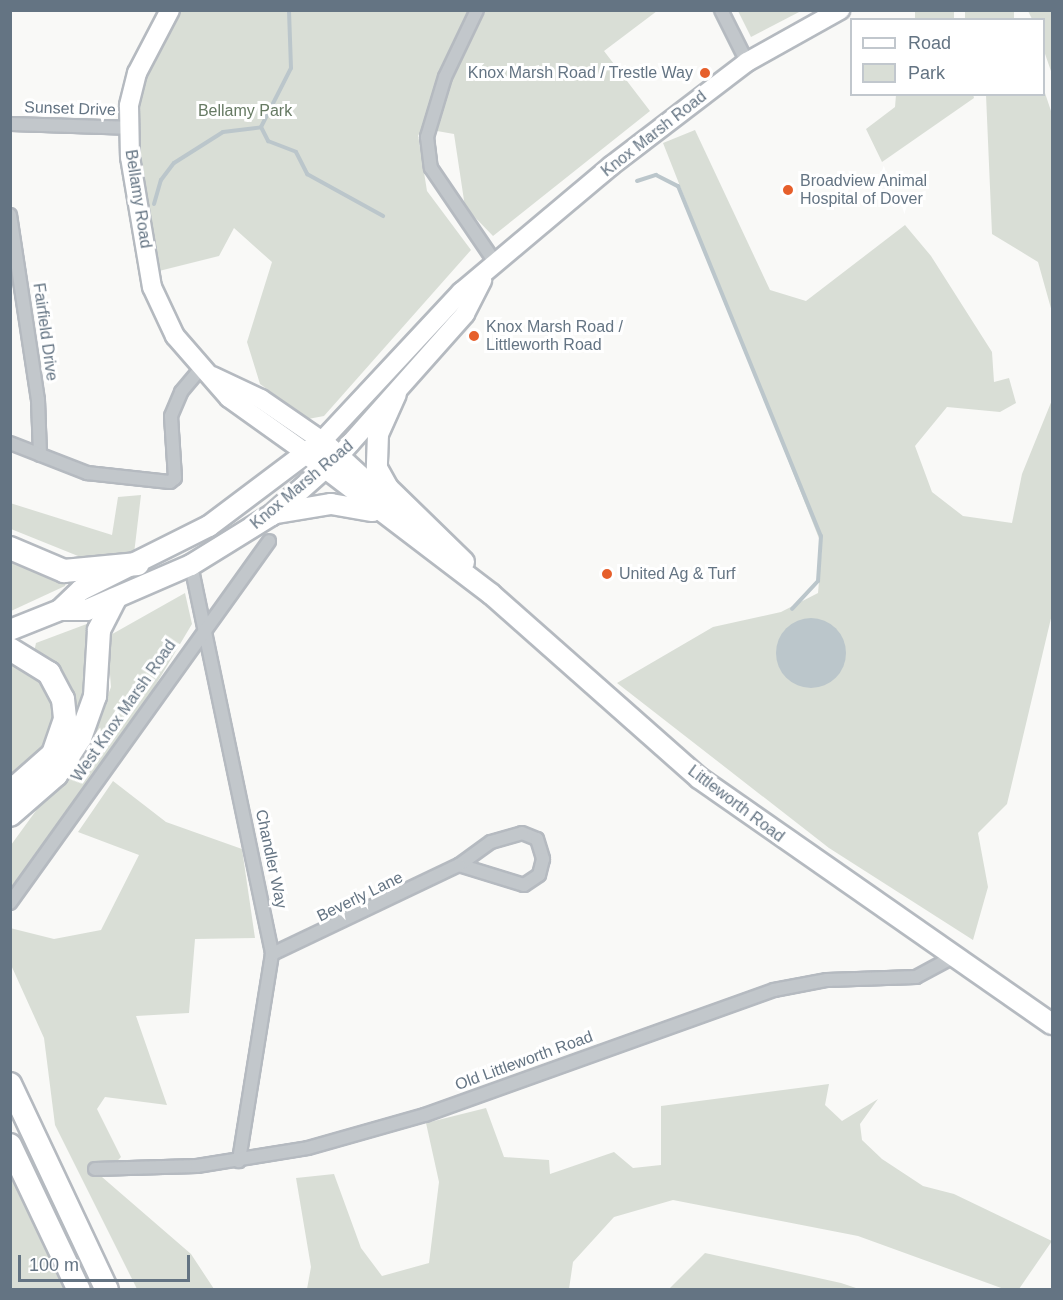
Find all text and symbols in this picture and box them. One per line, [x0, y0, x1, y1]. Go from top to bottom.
legend [850, 18, 1045, 96]
text: Road [908, 33, 951, 53]
place label: Knox Marsh Road / Trestle Way [467, 63, 693, 83]
text: Park [908, 63, 945, 83]
marker: Knox Marsh Road / Trestle Way [698, 66, 712, 80]
street label: Knox Marsh Road [598, 87, 710, 181]
street label: Sunset Drive [24, 98, 116, 120]
park label: Bellamy Park [198, 101, 292, 121]
street label: Bellamy Road [121, 148, 155, 250]
place label: Broadview Animal Hospital of Dover [800, 171, 928, 209]
marker: Broadview Animal Hospital of Dover [781, 183, 795, 197]
street label: Fairfield Drive [29, 282, 61, 382]
place label: Knox Marsh Road / Littleworth Road [486, 317, 623, 355]
marker: Knox Marsh Road / Littleworth Road [467, 329, 481, 343]
street label: Knox Marsh Road [247, 436, 357, 534]
place label: United Ag & Turf [619, 564, 737, 584]
marker: United Ag & Turf [600, 567, 614, 581]
street label: West Knox Marsh Road [68, 636, 180, 786]
street label: Littleworth Road [684, 762, 788, 846]
street label: Chandler Way [251, 808, 291, 910]
street label: Beverly Lane [314, 868, 406, 926]
street label: Old Littleworth Road [453, 1027, 595, 1095]
scale bar [21, 1243, 194, 1281]
text: 100 m [29, 1255, 79, 1275]

